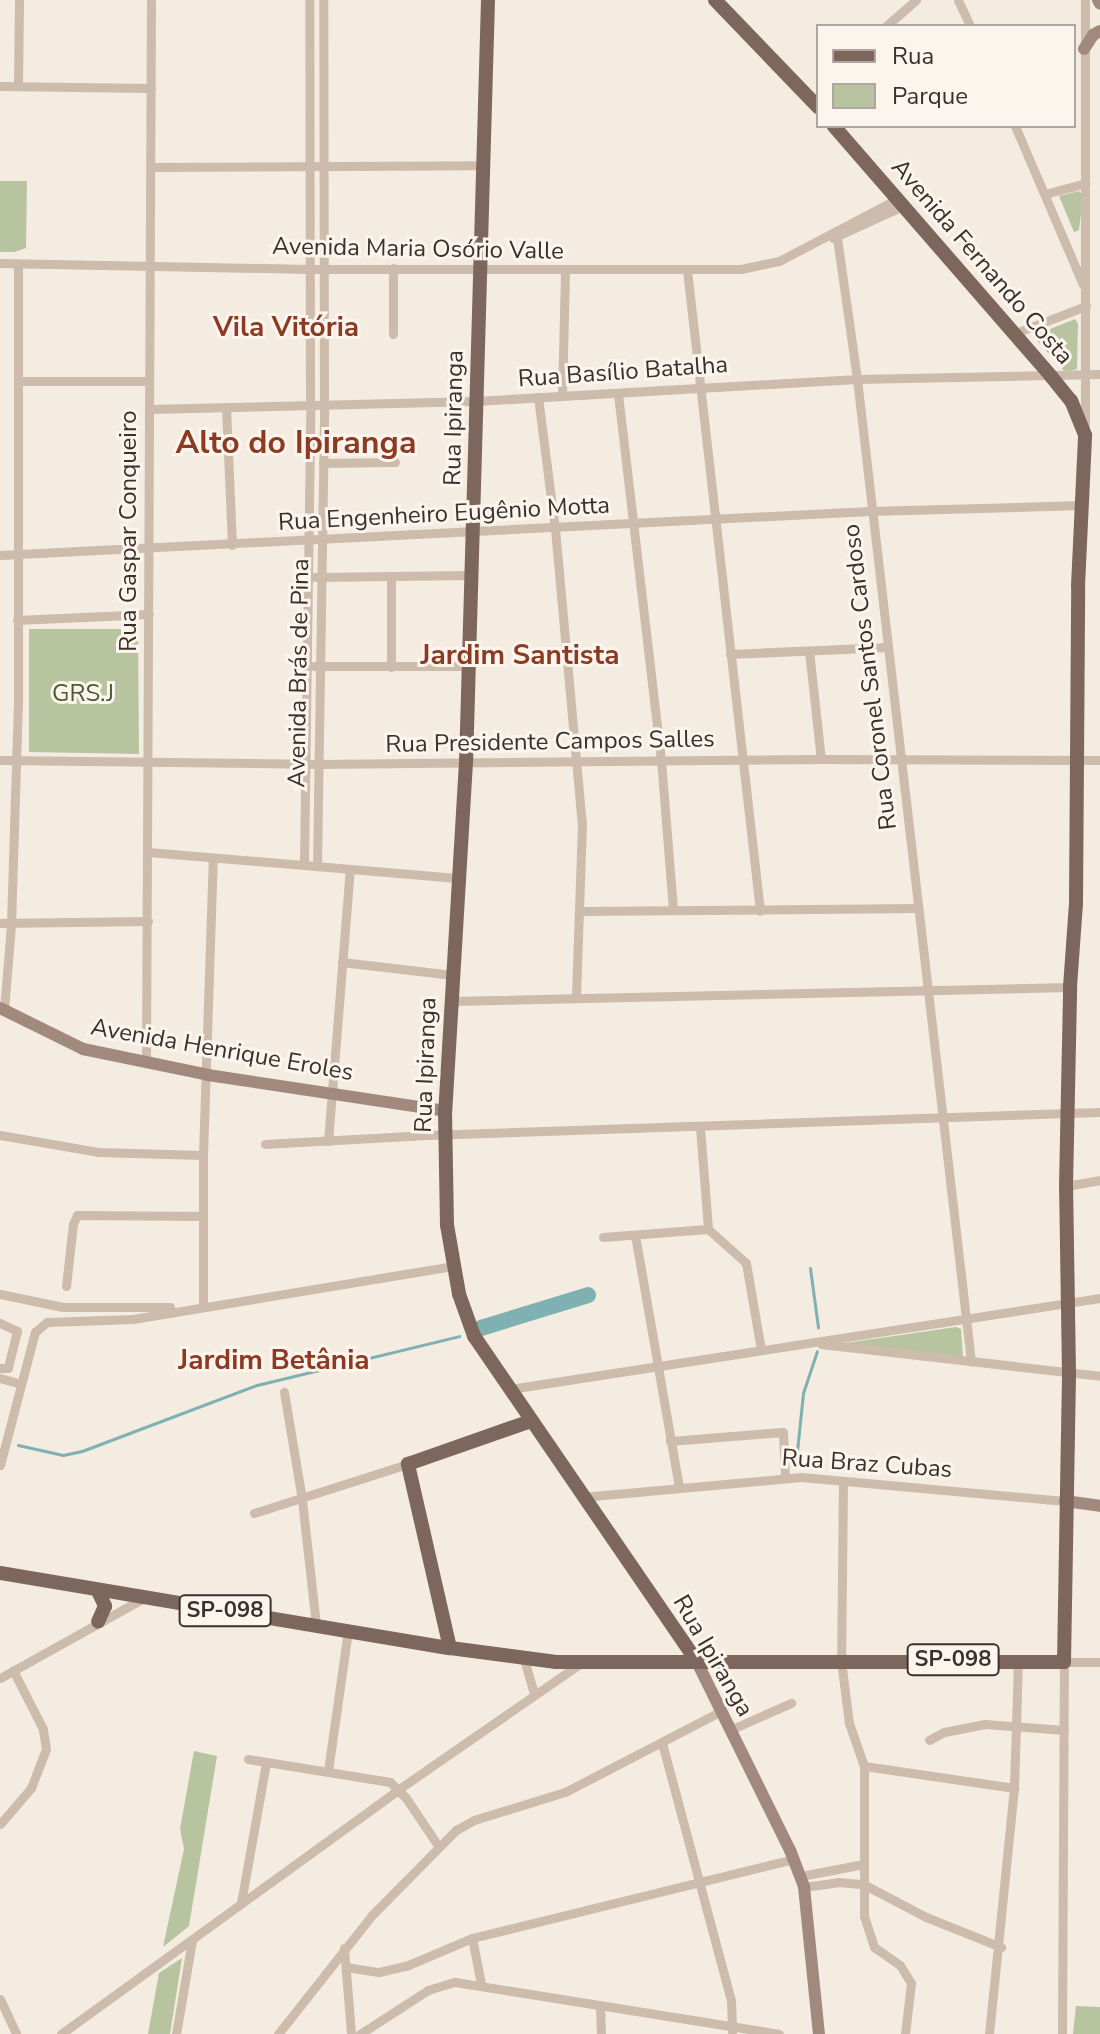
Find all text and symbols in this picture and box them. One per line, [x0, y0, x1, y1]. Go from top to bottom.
legend [816, 24, 1076, 128]
text: Rua [892, 40, 934, 72]
text: Parque [892, 80, 968, 112]
street label: Avenida Fernando Costa [885, 153, 1079, 371]
street label: Avenida Maria Osório Valle [272, 232, 564, 266]
district label: Vila Vitória [213, 310, 359, 344]
street label: Rua Ipiranga [438, 350, 470, 486]
street label: Rua Basílio Batalha [517, 350, 729, 394]
street label: Rua Gaspar Conqueiro [115, 410, 143, 652]
district label: Alto do Ipiranga [176, 424, 416, 462]
street label: Rua Engenheiro Eugênio Motta [277, 491, 611, 537]
street label: Rua Coronel Santos Cardoso [837, 522, 903, 832]
street label: Avenida Brás de Pina [283, 558, 315, 788]
district label: Jardim Santista [421, 638, 619, 672]
park label: GRS.J [52, 680, 114, 708]
street label: Rua Presidente Campos Salles [385, 725, 715, 759]
street label: Rua Ipiranga [409, 997, 443, 1133]
street label: Avenida Henrique Eroles [88, 1013, 356, 1087]
district label: Jardim Betânia [178, 1343, 370, 1377]
street label: Rua Braz Cubas [781, 1444, 953, 1484]
street label: Rua Ipiranga [667, 1590, 759, 1722]
road number: SP-098 [177, 1593, 273, 1629]
road number: SP-098 [905, 1642, 1001, 1678]

